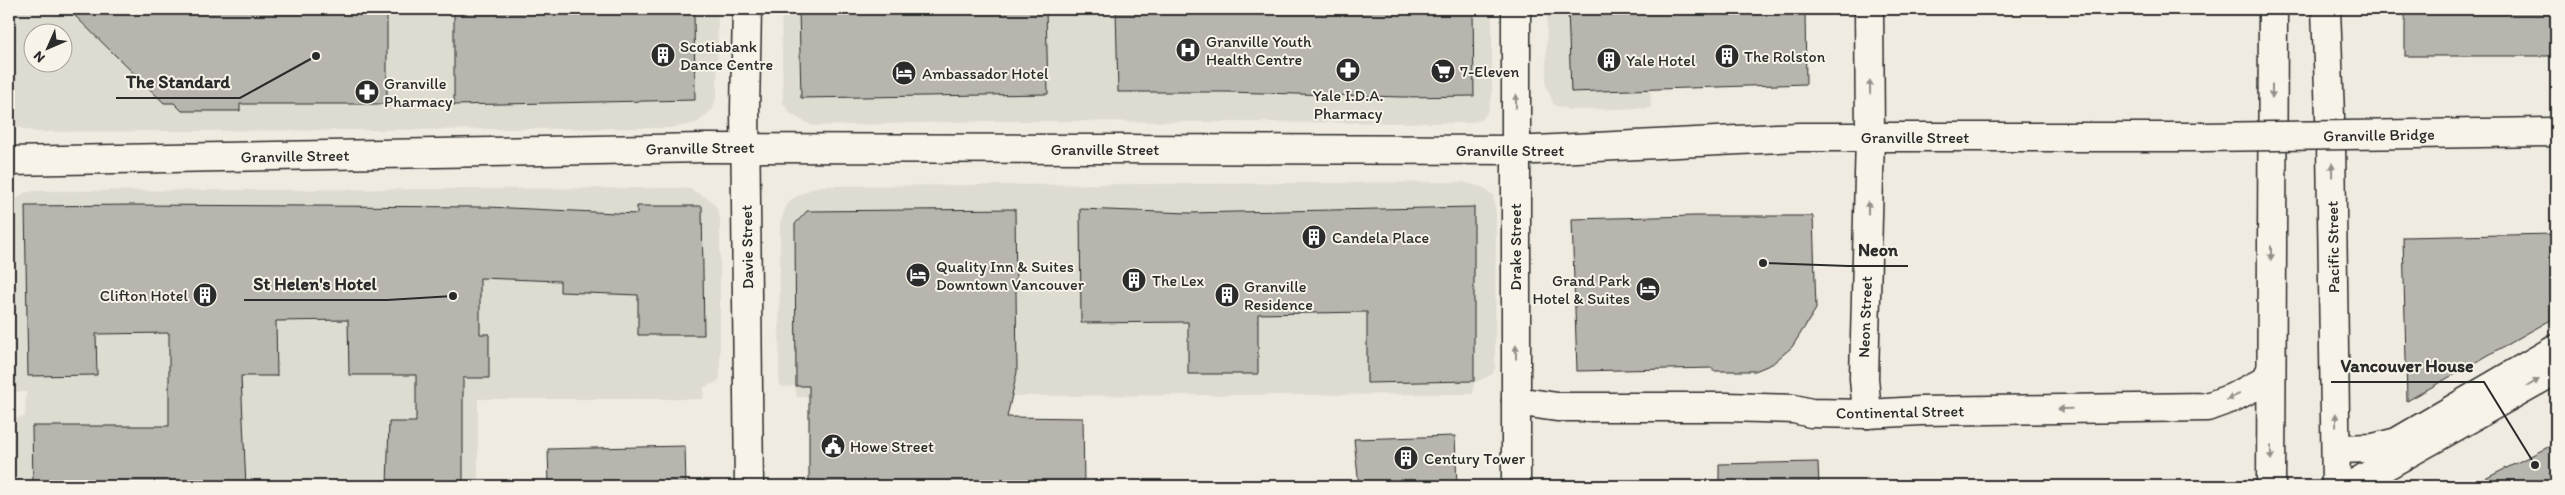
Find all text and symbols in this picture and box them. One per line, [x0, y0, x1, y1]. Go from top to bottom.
north arrow [22, 22, 72, 72]
place label: Granville Youth Health Centre [1206, 32, 1312, 69]
place label: Scotiabank Dance Centre [680, 37, 773, 74]
hospital icon: Granville Youth Health Centre [1175, 37, 1201, 63]
building icon: Scotiabank Dance Centre [650, 42, 676, 68]
building icon: The Rolston [1714, 43, 1740, 69]
text: N [30, 47, 49, 66]
building icon: Yale Hotel [1596, 47, 1622, 73]
place label: The Rolston [1744, 47, 1826, 66]
place label: Yale Hotel [1626, 51, 1696, 70]
pharmacy icon: Yale I.D.A. Pharmacy [1335, 57, 1361, 83]
supermarket icon: 7-Eleven [1430, 58, 1456, 84]
hotel icon: Ambassador Hotel [891, 60, 917, 86]
place label: 7-Eleven [1460, 62, 1519, 81]
place label: Ambassador Hotel [922, 64, 1049, 83]
callout: The Standard [116, 65, 240, 98]
text: The Standard [125, 71, 230, 93]
place label: Granville Pharmacy [384, 74, 453, 111]
pharmacy icon: Granville Pharmacy [354, 79, 380, 105]
one-way arrow [1866, 79, 1874, 95]
one-way arrow [2268, 83, 2276, 99]
place label: Yale I.D.A. Pharmacy [1313, 86, 1383, 123]
one-way arrow [1512, 93, 1520, 109]
street label: Granville Bridge [2323, 125, 2435, 145]
street label: Granville Street [1861, 128, 1969, 147]
street label: Granville Street [645, 138, 755, 158]
street label: Granville Street [1051, 140, 1159, 159]
street label: Granville Street [1456, 141, 1564, 160]
street label: Granville Street [240, 146, 350, 166]
one-way arrow [2328, 162, 2336, 178]
one-way arrow [1864, 200, 1872, 216]
street label: Pacific Street [2323, 201, 2343, 293]
street label: Drake Street [1506, 203, 1525, 291]
street label: Davie Street [737, 205, 757, 289]
building icon: Candela Place [1301, 224, 1327, 250]
place label: Candela Place [1332, 228, 1429, 247]
callout: Neon [1848, 233, 1908, 266]
text: Neon [1858, 239, 1899, 261]
one-way arrow [2267, 245, 2275, 261]
place label: Quality Inn & Suites Downtown Vancouver [936, 257, 1085, 294]
hotel icon: Quality Inn & Suites Downtown Vancouver [905, 262, 931, 288]
callout: St Helen's Hotel [244, 267, 387, 300]
building icon: The Lex [1121, 267, 1147, 293]
place label: The Lex [1152, 271, 1204, 290]
place label: Grand Park Hotel & Suites [1532, 271, 1630, 308]
text: St Helen's Hotel [253, 273, 378, 295]
hotel icon: Grand Park Hotel & Suites [1635, 276, 1661, 302]
street label: Neon Street [1854, 276, 1876, 358]
place label: Granville Residence [1244, 277, 1313, 314]
building icon: Clifton Hotel [192, 282, 218, 308]
building icon: Granville Residence [1214, 282, 1240, 308]
place label: Clifton Hotel [100, 286, 188, 305]
one-way arrow [1512, 344, 1520, 360]
callout: Vancouver House [2331, 349, 2484, 382]
text: Vancouver House [2340, 355, 2474, 377]
one-way arrow [2526, 379, 2539, 388]
one-way arrow [2226, 393, 2240, 401]
street label: Continental Street [1836, 401, 1964, 423]
one-way arrow [2056, 405, 2072, 413]
one-way arrow [2332, 412, 2340, 428]
public building icon: Howe Street [820, 433, 846, 459]
place label: Howe Street [850, 437, 934, 456]
building icon: Century Tower [1393, 445, 1419, 471]
one-way arrow [2267, 446, 2275, 462]
place label: Century Tower [1424, 449, 1526, 468]

